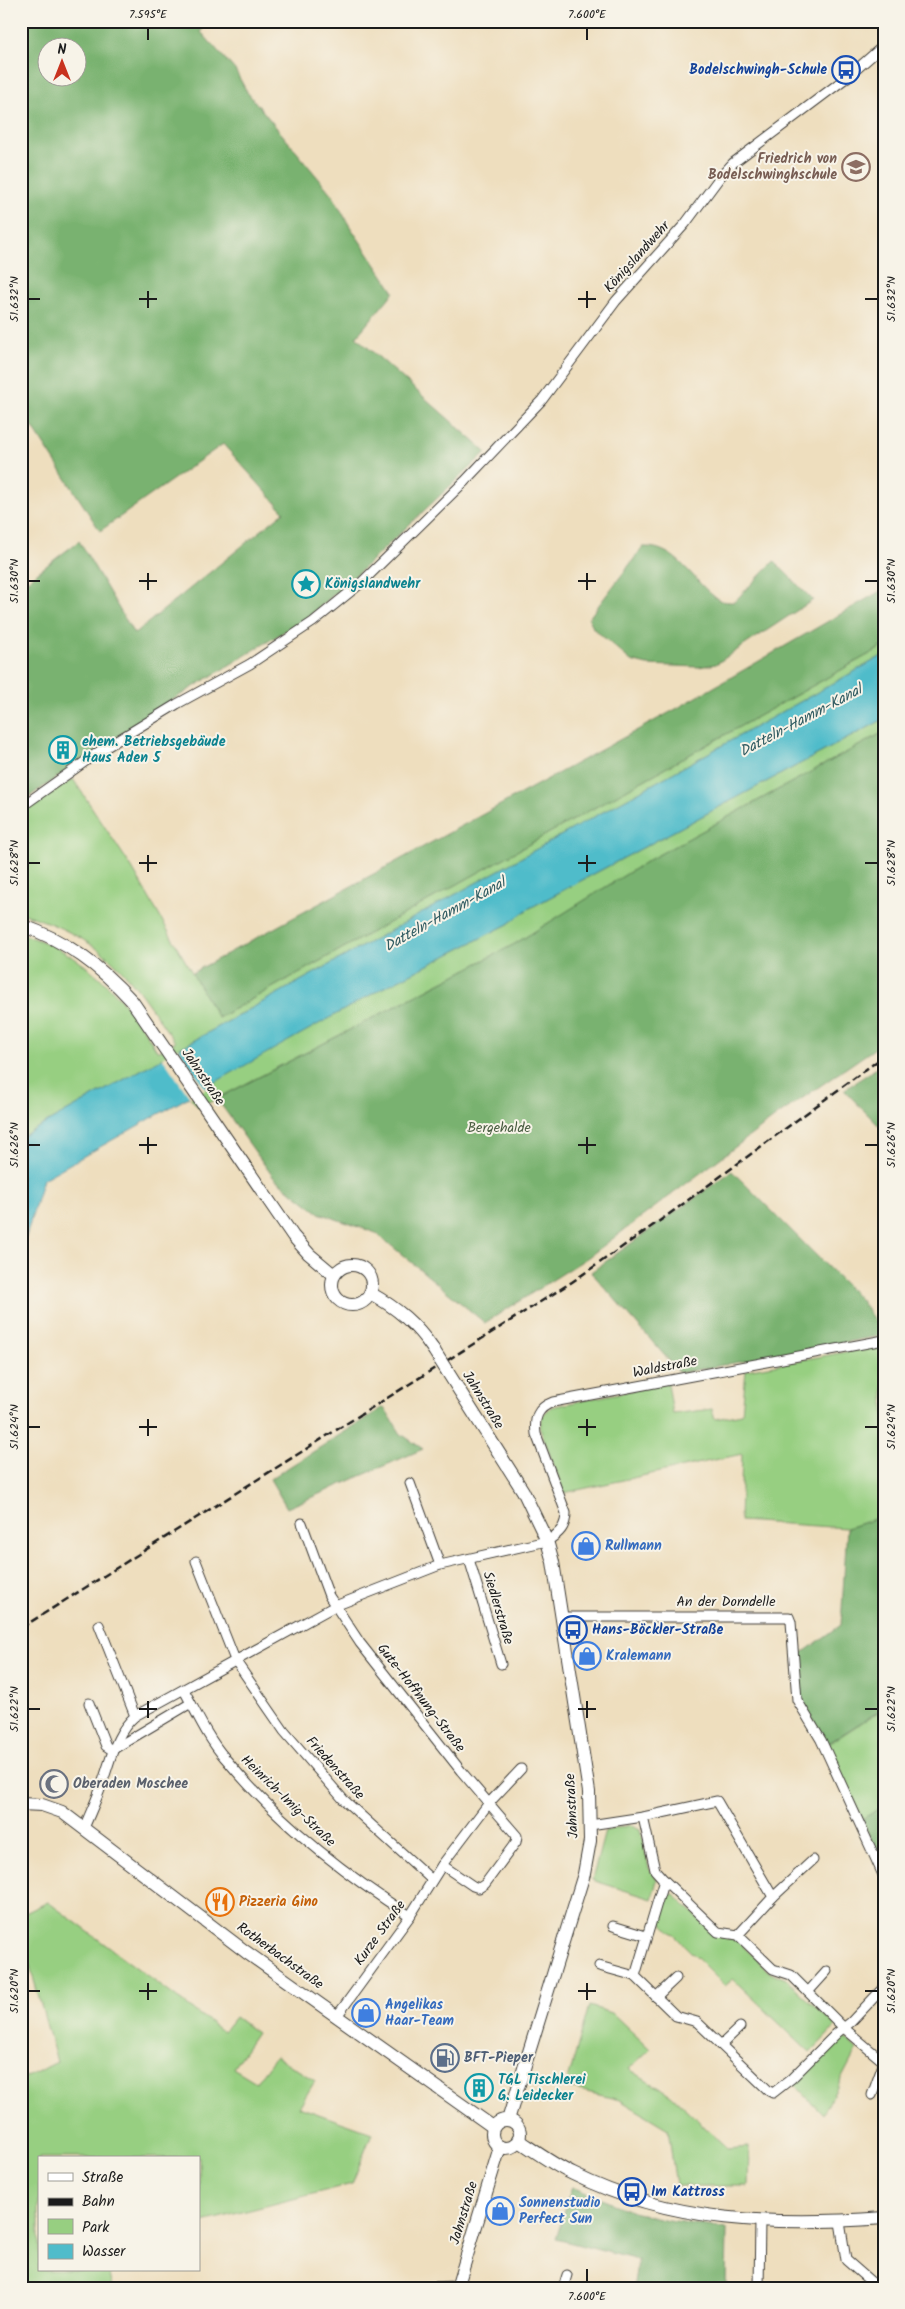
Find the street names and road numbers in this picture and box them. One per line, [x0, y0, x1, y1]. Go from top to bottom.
street label: Königslandwehr [599, 215, 676, 298]
street label: Jahnstraße [176, 1044, 231, 1111]
street label: Waldstraße [631, 1350, 700, 1384]
street label: Jahnstraße [456, 1367, 510, 1434]
street label: Siedlerstraße [476, 1569, 520, 1648]
street label: An der Dorndelle [676, 1591, 776, 1613]
street label: Gute-Hoffnung-Straße [371, 1639, 471, 1758]
street label: Friedenstraße [300, 1731, 370, 1805]
street label: Heinrich-Imig-Straße [235, 1750, 341, 1853]
street label: Jahnstraße [559, 1772, 585, 1839]
street label: Kurze Straße [349, 1895, 412, 1970]
street label: Rotherbachstraße [232, 1917, 329, 1996]
street label: Jahnstraße [444, 2178, 484, 2247]

